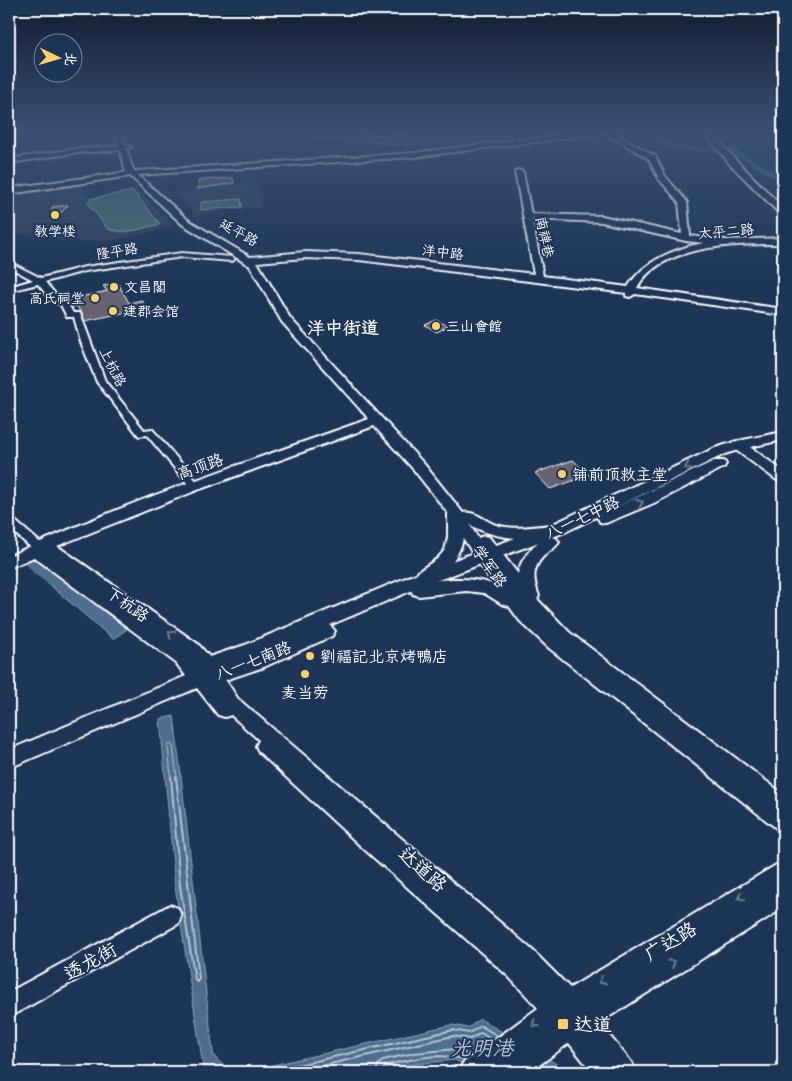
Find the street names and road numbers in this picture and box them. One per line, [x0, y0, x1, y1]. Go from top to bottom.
street label: 延平路 [216, 213, 262, 250]
street label: 南禅巷 [532, 214, 559, 260]
street label: 太平二路 [697, 219, 755, 242]
street label: 隆平路 [95, 238, 139, 263]
street label: 洋中路 [421, 240, 465, 263]
street label: 上杭路 [95, 344, 131, 390]
street label: 高顶路 [174, 447, 226, 484]
street label: 八一七中路 [541, 490, 622, 543]
street label: 学军路 [468, 540, 513, 591]
street label: 下杭路 [103, 581, 154, 626]
street label: 八一七南路 [212, 635, 294, 684]
street label: 达道路 [394, 840, 453, 897]
street label: 广达路 [639, 915, 701, 966]
street label: 透龙街 [59, 936, 121, 985]

